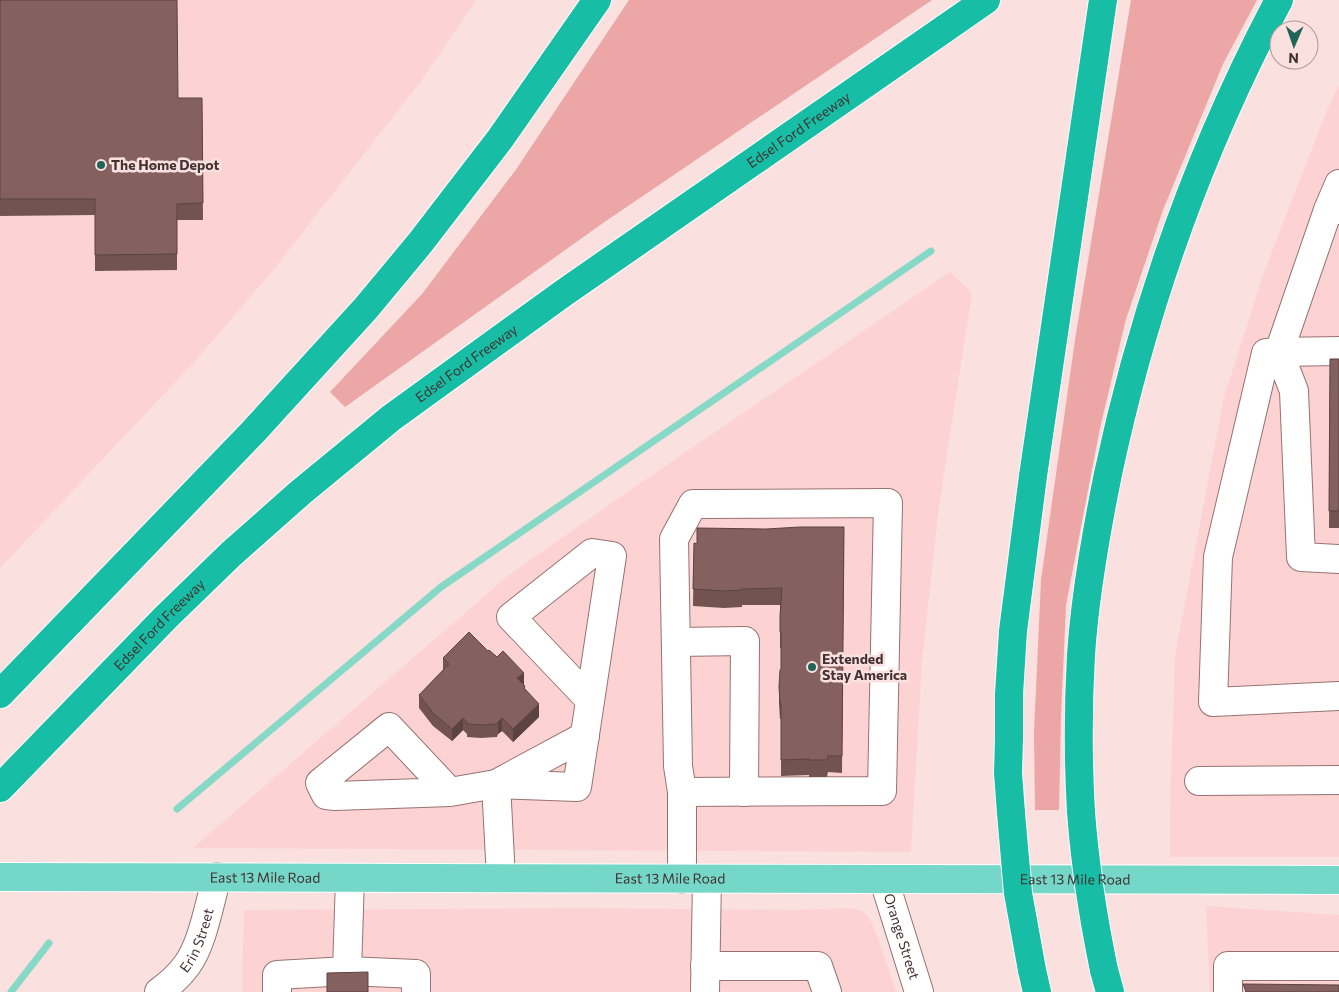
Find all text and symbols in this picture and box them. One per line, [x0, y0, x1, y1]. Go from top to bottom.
north arrow [1269, 20, 1319, 70]
text: N [1288, 50, 1299, 67]
street label: Edsel Ford Freeway [743, 88, 853, 171]
place label: The Home Depot [111, 156, 220, 173]
marker: The Home Depot [95, 159, 107, 171]
street label: Edsel Ford Freeway [412, 320, 521, 406]
street label: Edsel Ford Freeway [110, 575, 208, 674]
place label: Extended Stay America [822, 650, 907, 683]
marker: Extended Stay America [806, 661, 818, 673]
street label: East 13 Mile Road [210, 868, 320, 886]
street label: East 13 Mile Road [615, 869, 725, 887]
street label: East 13 Mile Road [1020, 870, 1130, 888]
street label: Orange Street [881, 891, 924, 982]
street label: Erin Street [176, 906, 217, 975]

